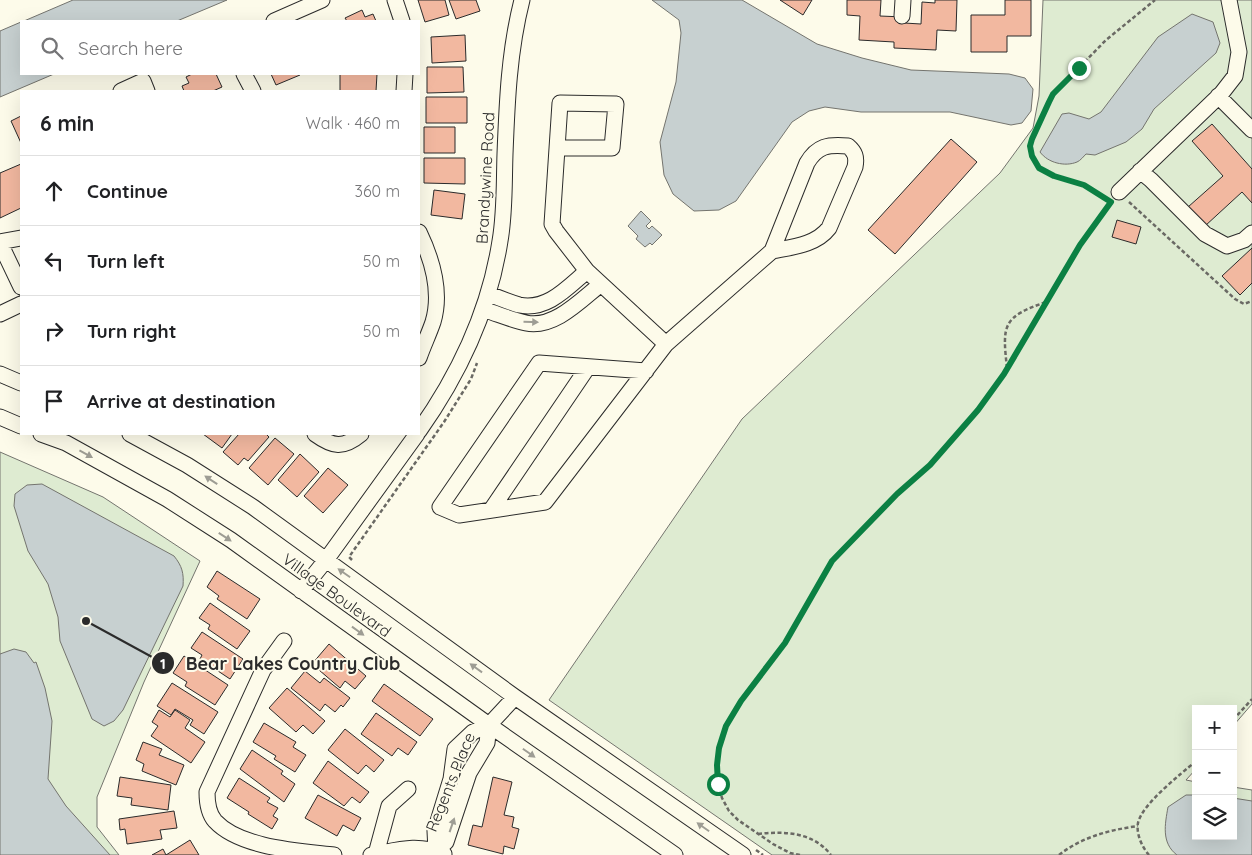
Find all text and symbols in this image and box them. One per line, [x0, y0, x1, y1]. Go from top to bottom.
search box [20, 20, 420, 75]
icon: search [38, 34, 66, 62]
text: Search here [78, 36, 183, 60]
route end [1068, 57, 1091, 80]
text: 6 min [40, 110, 94, 136]
street label: Brandywine Road [472, 112, 498, 244]
text: Walk · 460 m [305, 113, 400, 133]
icon: ahead [40, 177, 68, 205]
text: Continue [87, 179, 168, 203]
text: 360 m [355, 181, 400, 201]
icon: left [40, 247, 68, 275]
text: Turn left [87, 249, 165, 273]
text: 50 m [363, 251, 400, 271]
icon: right [40, 317, 68, 345]
text: Turn right [87, 319, 176, 343]
one-way arrow [524, 319, 540, 327]
text: 50 m [363, 321, 400, 341]
icon: arrive [40, 387, 68, 415]
text: Arrive at destination [87, 389, 276, 413]
one-way arrow [79, 450, 92, 459]
one-way arrow [204, 475, 218, 485]
one-way arrow [219, 532, 232, 542]
street label: Village Boulevard [279, 549, 395, 641]
one-way arrow [337, 568, 351, 578]
one-way arrow [351, 626, 365, 636]
callout: Bear Lakes Country Club [150, 647, 410, 680]
text: Bear Lakes Country Club [186, 652, 400, 675]
text: 1 [160, 654, 166, 673]
one-way arrow [469, 663, 483, 673]
map controls [1192, 705, 1237, 840]
button: + [1192, 705, 1237, 750]
street label: Regents Place [421, 729, 479, 835]
one-way arrow [522, 748, 535, 758]
button: − [1192, 750, 1237, 795]
route start [707, 773, 730, 796]
button: layers [1192, 795, 1237, 840]
one-way arrow [449, 817, 456, 832]
one-way arrow [696, 822, 710, 832]

